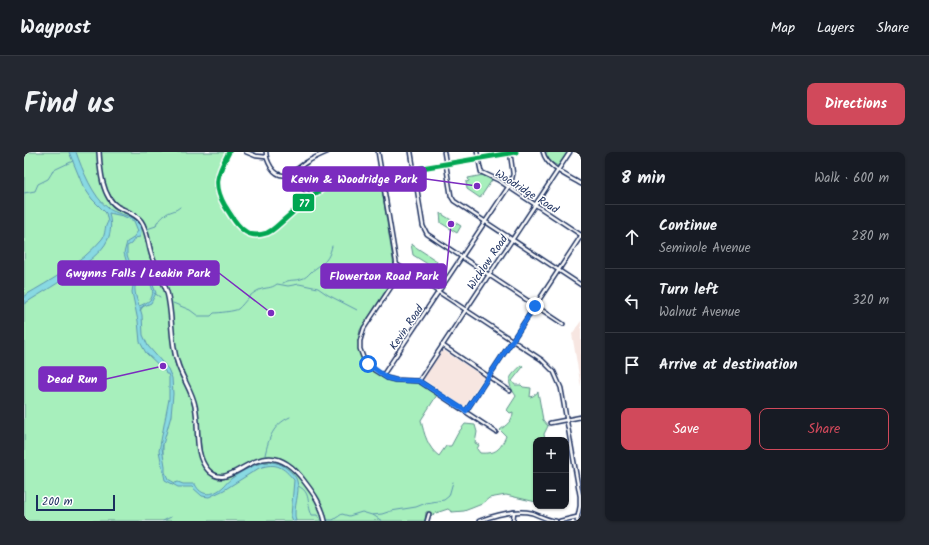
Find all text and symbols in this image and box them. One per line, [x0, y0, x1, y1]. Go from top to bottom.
text: Waypost [20, 13, 91, 43]
text: Map [771, 17, 795, 39]
text: Layers [817, 17, 855, 39]
text: Share [877, 17, 909, 39]
text: Find us [24, 82, 115, 127]
button: Directions [807, 83, 905, 125]
street label: Woodridge Road [491, 165, 562, 219]
text: 8 min [621, 165, 665, 192]
callout: Kevin & Woodridge Park [283, 167, 426, 191]
text: Walk · 600 m [814, 168, 889, 189]
text: Kevin & Woodridge Park [291, 170, 418, 189]
line badge: 77 [292, 193, 315, 212]
text: 77 [299, 195, 310, 213]
text: Continue [659, 214, 717, 238]
icon: ahead [621, 226, 643, 248]
text: 280 m [852, 226, 889, 247]
street label: Wicklow Road [463, 231, 513, 294]
text: Seminole Avenue [659, 238, 751, 259]
callout: Gwynns Falls / Leakin Park [58, 261, 219, 285]
text: Gwynns Falls / Leakin Park [66, 264, 211, 283]
callout: Flowerton Road Park [321, 264, 446, 288]
text: Flowerton Road Park [330, 267, 440, 286]
text: Turn left [659, 278, 719, 302]
icon: left [621, 290, 643, 312]
text: 320 m [852, 290, 889, 311]
route end [526, 297, 544, 315]
street label: Kevin Road [385, 301, 429, 354]
text: Walnut Avenue [659, 302, 740, 323]
text: Arrive at destination [659, 353, 798, 377]
icon: arrive [621, 354, 643, 376]
route start [359, 355, 377, 373]
callout: Dead Run [39, 367, 106, 391]
text: Dead Run [47, 370, 98, 389]
button: Save [621, 408, 751, 450]
button: Share [759, 408, 889, 450]
map controls [533, 437, 569, 509]
button: + [533, 437, 569, 473]
button: − [533, 473, 569, 509]
scale bar [36, 493, 115, 512]
text: 200 m [42, 493, 73, 511]

